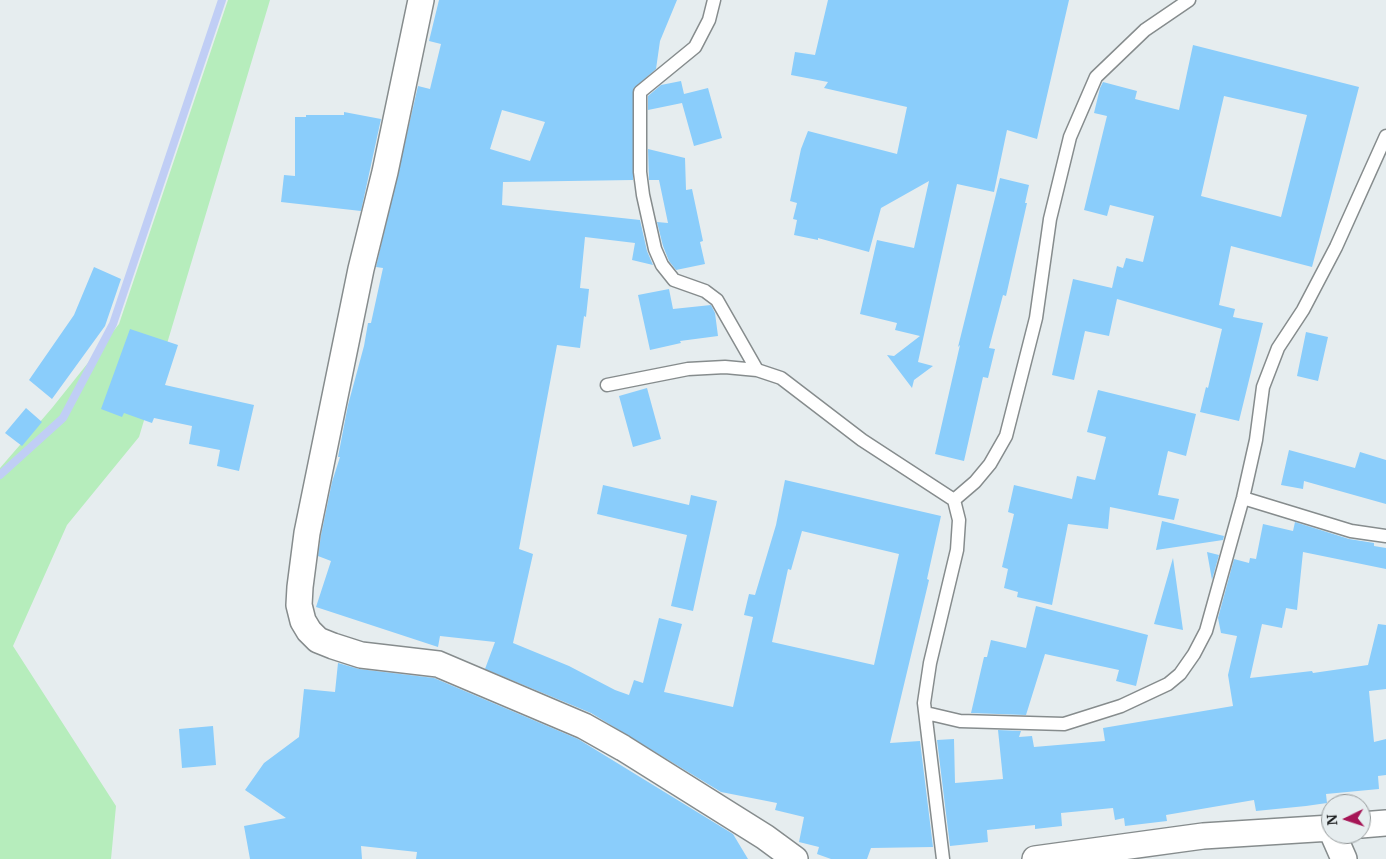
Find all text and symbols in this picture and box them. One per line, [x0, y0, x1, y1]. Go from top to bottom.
north arrow [1321, 794, 1371, 844]
text: N [1323, 814, 1341, 826]

